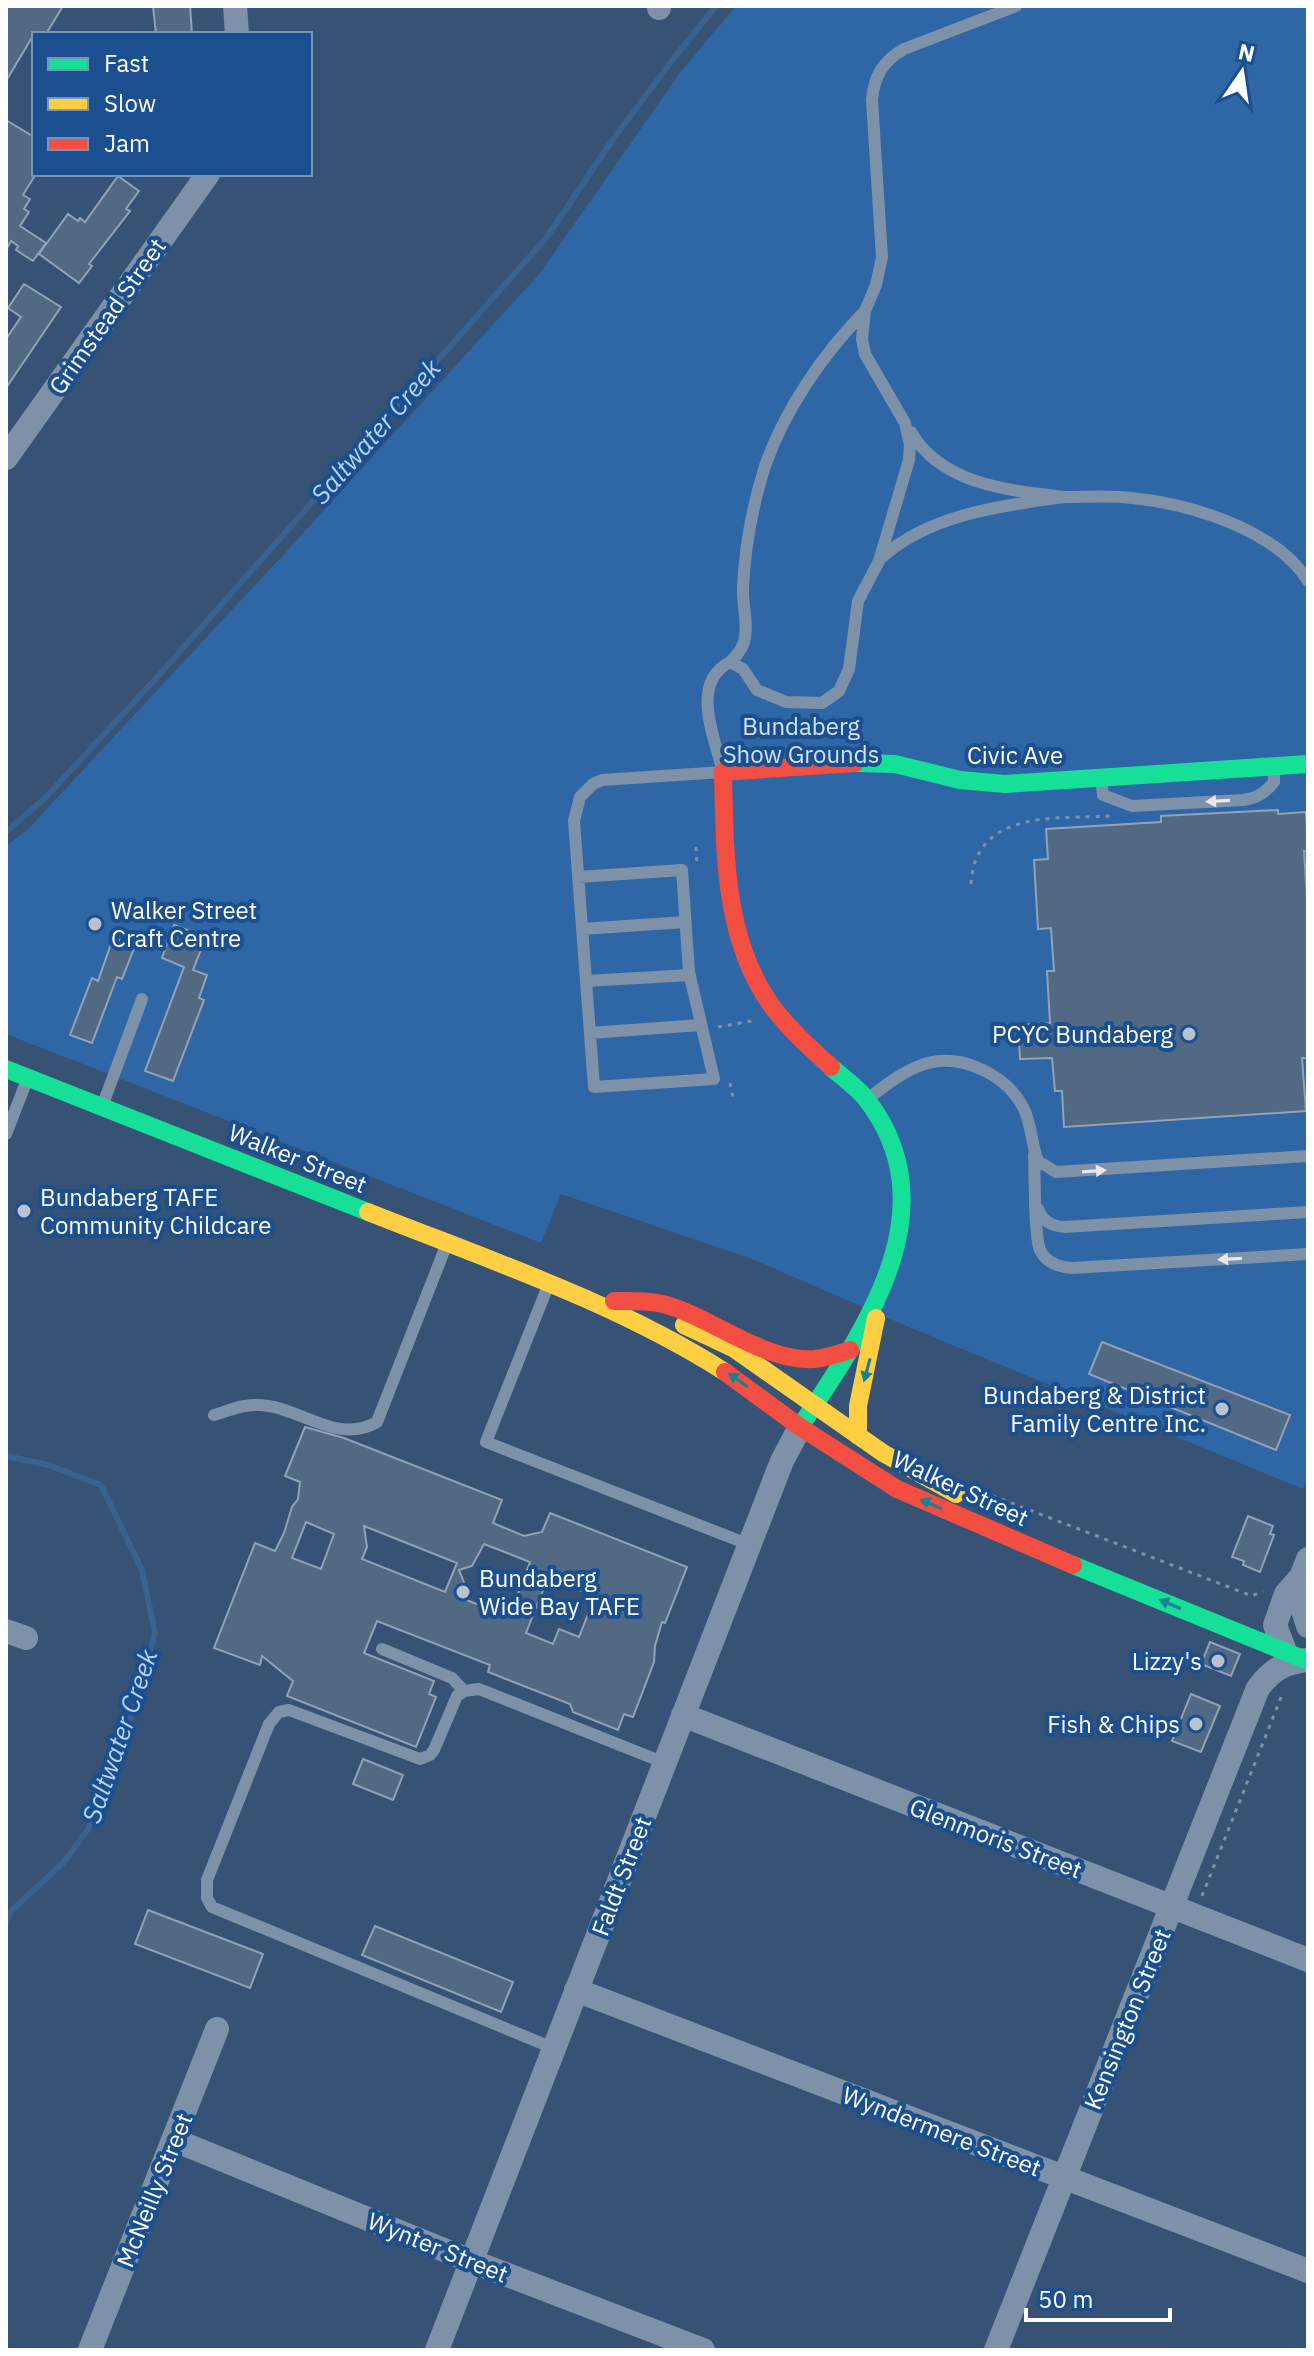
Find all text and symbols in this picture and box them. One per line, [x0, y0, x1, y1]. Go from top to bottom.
legend [32, 32, 312, 176]
north arrow [1202, 32, 1282, 112]
text: N [1236, 36, 1258, 68]
text: Fast [104, 47, 149, 79]
text: Slow [104, 87, 156, 119]
text: Jam [104, 127, 150, 159]
street label: Grimstead Street [41, 232, 173, 400]
water label: Saltwater Creek [303, 351, 448, 511]
park label: Bundaberg Show Grounds [723, 710, 879, 770]
street label: Civic Ave [967, 739, 1063, 771]
one-way arrow [1205, 795, 1230, 808]
place label: Walker Street Craft Centre [111, 894, 257, 954]
marker: Walker Street Craft Centre [86, 915, 104, 933]
place label: PCYC Bundaberg [992, 1018, 1173, 1050]
marker: PCYC Bundaberg [1180, 1025, 1198, 1043]
street label: Walker Street [224, 1116, 372, 1200]
one-way arrow [1082, 1164, 1107, 1177]
place label: Bundaberg TAFE Community Childcare [40, 1181, 271, 1241]
marker: Bundaberg TAFE Community Childcare [15, 1202, 33, 1220]
one-way arrow [1217, 1252, 1242, 1265]
one-way arrow [861, 1357, 873, 1382]
one-way arrow [727, 1373, 748, 1389]
place label: Bundaberg & District Family Centre Inc. [983, 1379, 1206, 1439]
marker: Bundaberg & District Family Centre Inc. [1213, 1400, 1231, 1418]
street label: Walker Street [888, 1443, 1034, 1533]
one-way arrow [919, 1497, 942, 1511]
place label: Bundaberg Wide Bay TAFE [479, 1562, 640, 1622]
marker: Bundaberg Wide Bay TAFE [454, 1583, 472, 1601]
one-way arrow [1158, 1598, 1182, 1611]
water label: Saltwater Creek [73, 1644, 165, 1827]
place label: Lizzy's [1132, 1645, 1202, 1677]
marker: Lizzy's [1209, 1652, 1227, 1670]
place label: Fish & Chips [1047, 1708, 1180, 1740]
marker: Fish & Chips [1187, 1715, 1205, 1733]
street label: Glenmoris Street [905, 1790, 1087, 1886]
street label: Faldt Street [584, 1812, 658, 1940]
street label: Kensington Street [1076, 1924, 1178, 2114]
street label: Wyndermere Street [838, 2078, 1046, 2184]
street label: McNeilly Street [108, 2108, 200, 2272]
street label: Wynter Street [363, 2204, 513, 2290]
scale bar [1026, 2272, 1170, 2322]
text: 50 m [1038, 2283, 1093, 2315]

